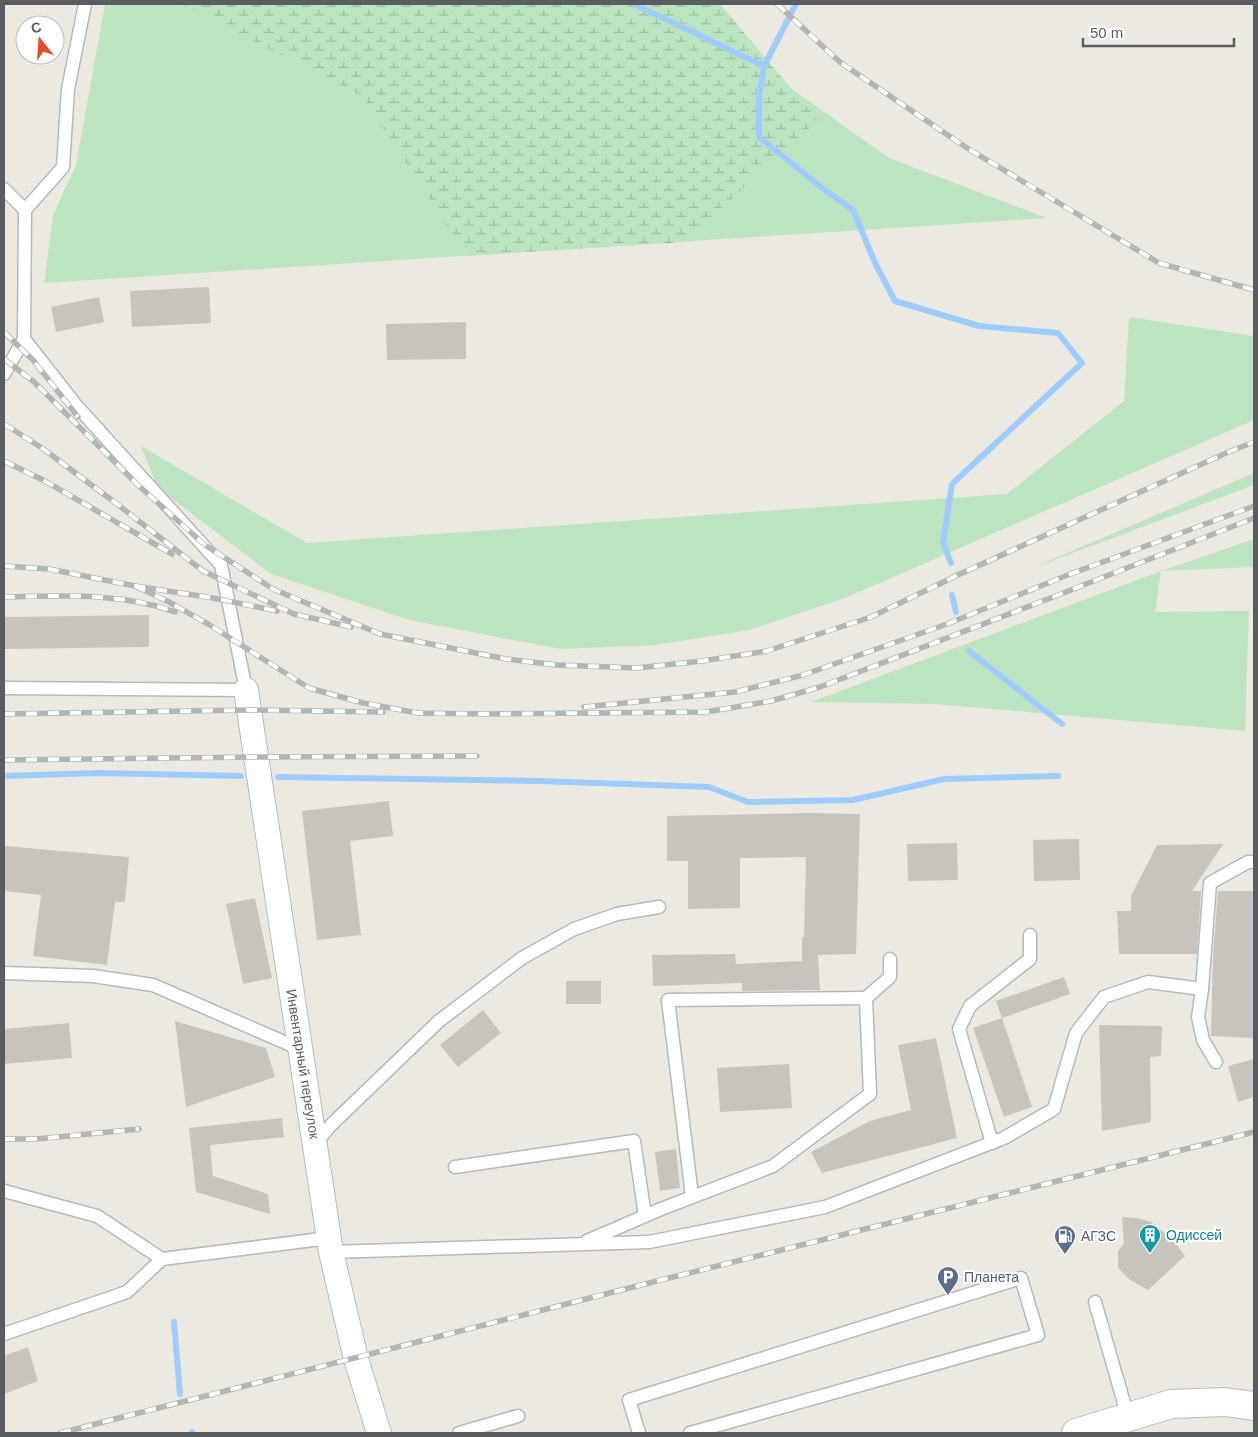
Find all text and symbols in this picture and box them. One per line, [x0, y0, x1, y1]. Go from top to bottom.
north arrow [15, 15, 65, 65]
scale bar [1083, 15, 1234, 47]
text: С [29, 18, 43, 37]
text: 50 m [1090, 24, 1123, 41]
street label: Инвентарный переулок [283, 988, 323, 1141]
building icon: Одиссей [1138, 1223, 1162, 1254]
fuel station icon: АГЗС [1053, 1224, 1077, 1255]
place label: Одиссей [1166, 1227, 1222, 1243]
place label: АГЗС [1081, 1228, 1116, 1244]
parking icon: Планета [936, 1265, 960, 1296]
place label: Планета [964, 1269, 1019, 1285]

